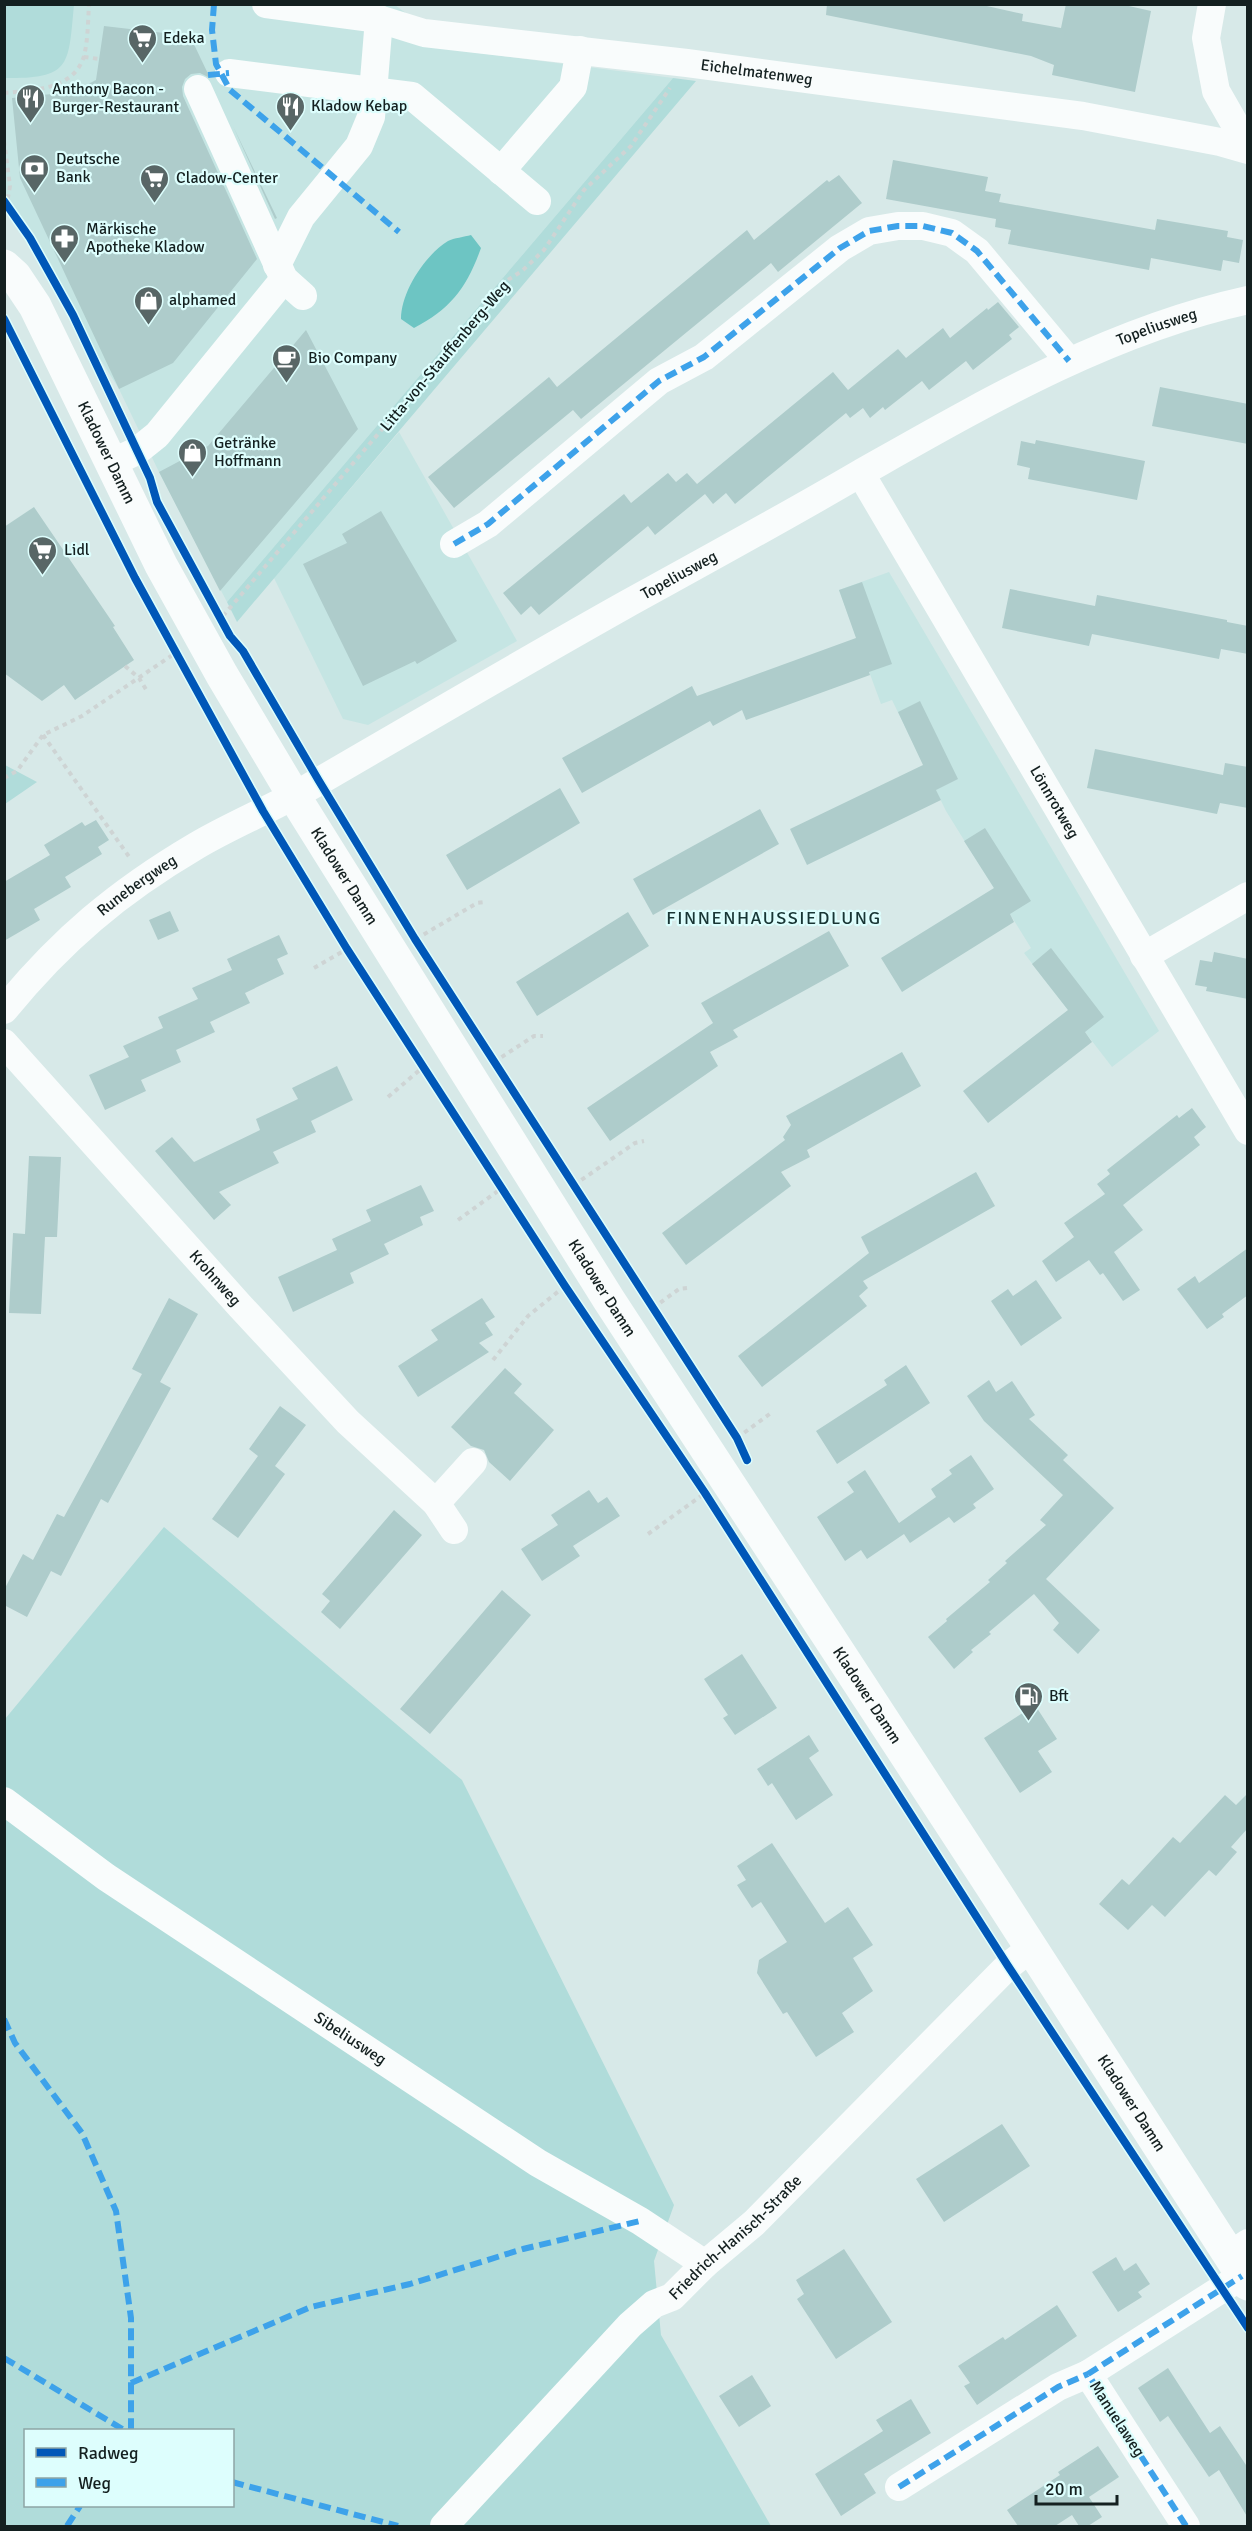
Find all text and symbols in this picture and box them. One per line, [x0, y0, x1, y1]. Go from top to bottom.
supermarket icon: Edeka [126, 22, 158, 64]
place label: Edeka [163, 28, 205, 48]
street label: Eichelmatenweg [699, 55, 814, 90]
place label: Anthony Bacon - Burger-Restaurant [52, 79, 180, 117]
restaurant icon: Anthony Bacon - Burger-Restaurant [15, 82, 47, 124]
restaurant icon: Kladow Kebap [274, 90, 306, 132]
place label: Kladow Kebap [311, 96, 407, 116]
place label: Deutsche Bank [56, 149, 120, 187]
bank icon: Deutsche Bank [19, 152, 51, 194]
supermarket icon: Cladow-Center [139, 162, 171, 204]
place label: Cladow-Center [176, 168, 278, 188]
place label: Märkische Apotheke Kladow [86, 219, 205, 257]
pharmacy icon: Märkische Apotheke Kladow [49, 222, 81, 264]
street label: Litta-von-Stauffenberg-Weg [376, 276, 514, 436]
shop icon: alphamed [132, 284, 164, 326]
place label: alphamed [169, 290, 236, 310]
street label: Topeliusweg [1114, 304, 1199, 350]
cafe icon: Bio Company [271, 342, 303, 384]
place label: Bio Company [308, 348, 398, 368]
street label: Kladower Damm [73, 398, 140, 507]
place label: Getränke Hoffmann [214, 433, 282, 471]
shop icon: Getränke Hoffmann [177, 436, 209, 478]
supermarket icon: Lidl [27, 534, 59, 576]
place label: Lidl [64, 540, 90, 560]
street label: Topeliusweg [638, 546, 721, 604]
street label: Lönnrotweg [1025, 762, 1084, 842]
street label: Kladower Damm [306, 823, 382, 929]
street label: Runebergweg [93, 850, 180, 921]
district label: FINNENHAUSSIEDLUNG [666, 907, 882, 929]
street label: Kladower Damm [564, 1236, 640, 1341]
street label: Krohnweg [185, 1246, 245, 1310]
street label: Kladower Damm [828, 1643, 906, 1748]
fuel station icon: Bft [1012, 1680, 1044, 1722]
place label: Bft [1049, 1686, 1069, 1706]
street label: Sibeliusweg [310, 2008, 390, 2070]
street label: Kladower Damm [1093, 2051, 1170, 2156]
street label: Friedrich-Hanisch-Straße [665, 2171, 806, 2304]
street label: Manuelaweg [1085, 2377, 1149, 2461]
legend [24, 2429, 234, 2507]
text: Radweg [78, 2442, 139, 2464]
scale bar [1036, 2468, 1117, 2506]
text: Weg [78, 2472, 111, 2494]
text: 20 m [1045, 2478, 1083, 2500]

